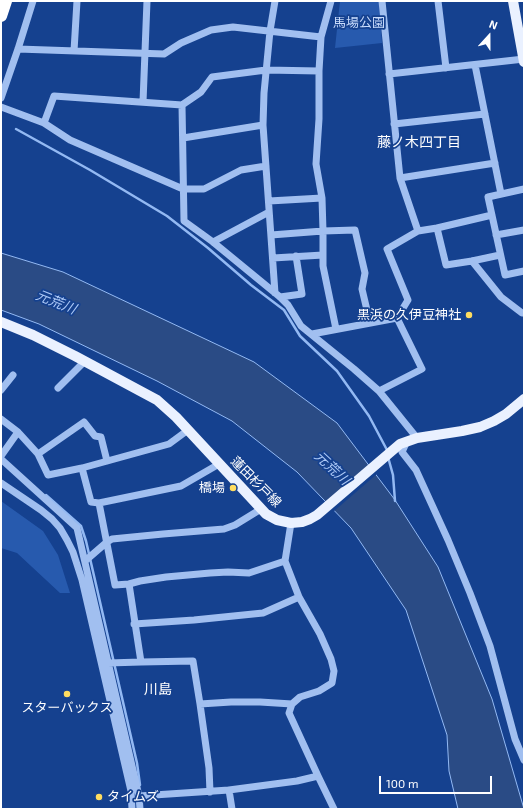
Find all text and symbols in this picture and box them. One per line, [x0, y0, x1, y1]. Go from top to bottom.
park label: 馬場公園 [333, 15, 385, 31]
north arrow [469, 16, 509, 56]
text: N [487, 17, 500, 32]
district label: 藤ノ木四丁目 [377, 134, 461, 150]
water label: 元荒川 [33, 286, 79, 318]
place label: 黒浜の久伊豆神社 [357, 307, 461, 323]
marker: 黒浜の久伊豆神社 [464, 310, 474, 320]
water label: 元荒川 [311, 448, 353, 488]
street label: 蓮田杉戸線 [228, 454, 284, 510]
place label: 橋場 [199, 480, 225, 496]
marker: 橋場 [228, 483, 238, 493]
district label: 川島 [144, 681, 172, 697]
marker: スターバックス [62, 689, 72, 699]
place label: スターバックス [22, 700, 112, 716]
scale bar [381, 768, 494, 794]
text: 100 m [386, 776, 418, 790]
place label: タイムズ [107, 789, 159, 805]
marker: タイムズ [94, 792, 104, 802]

